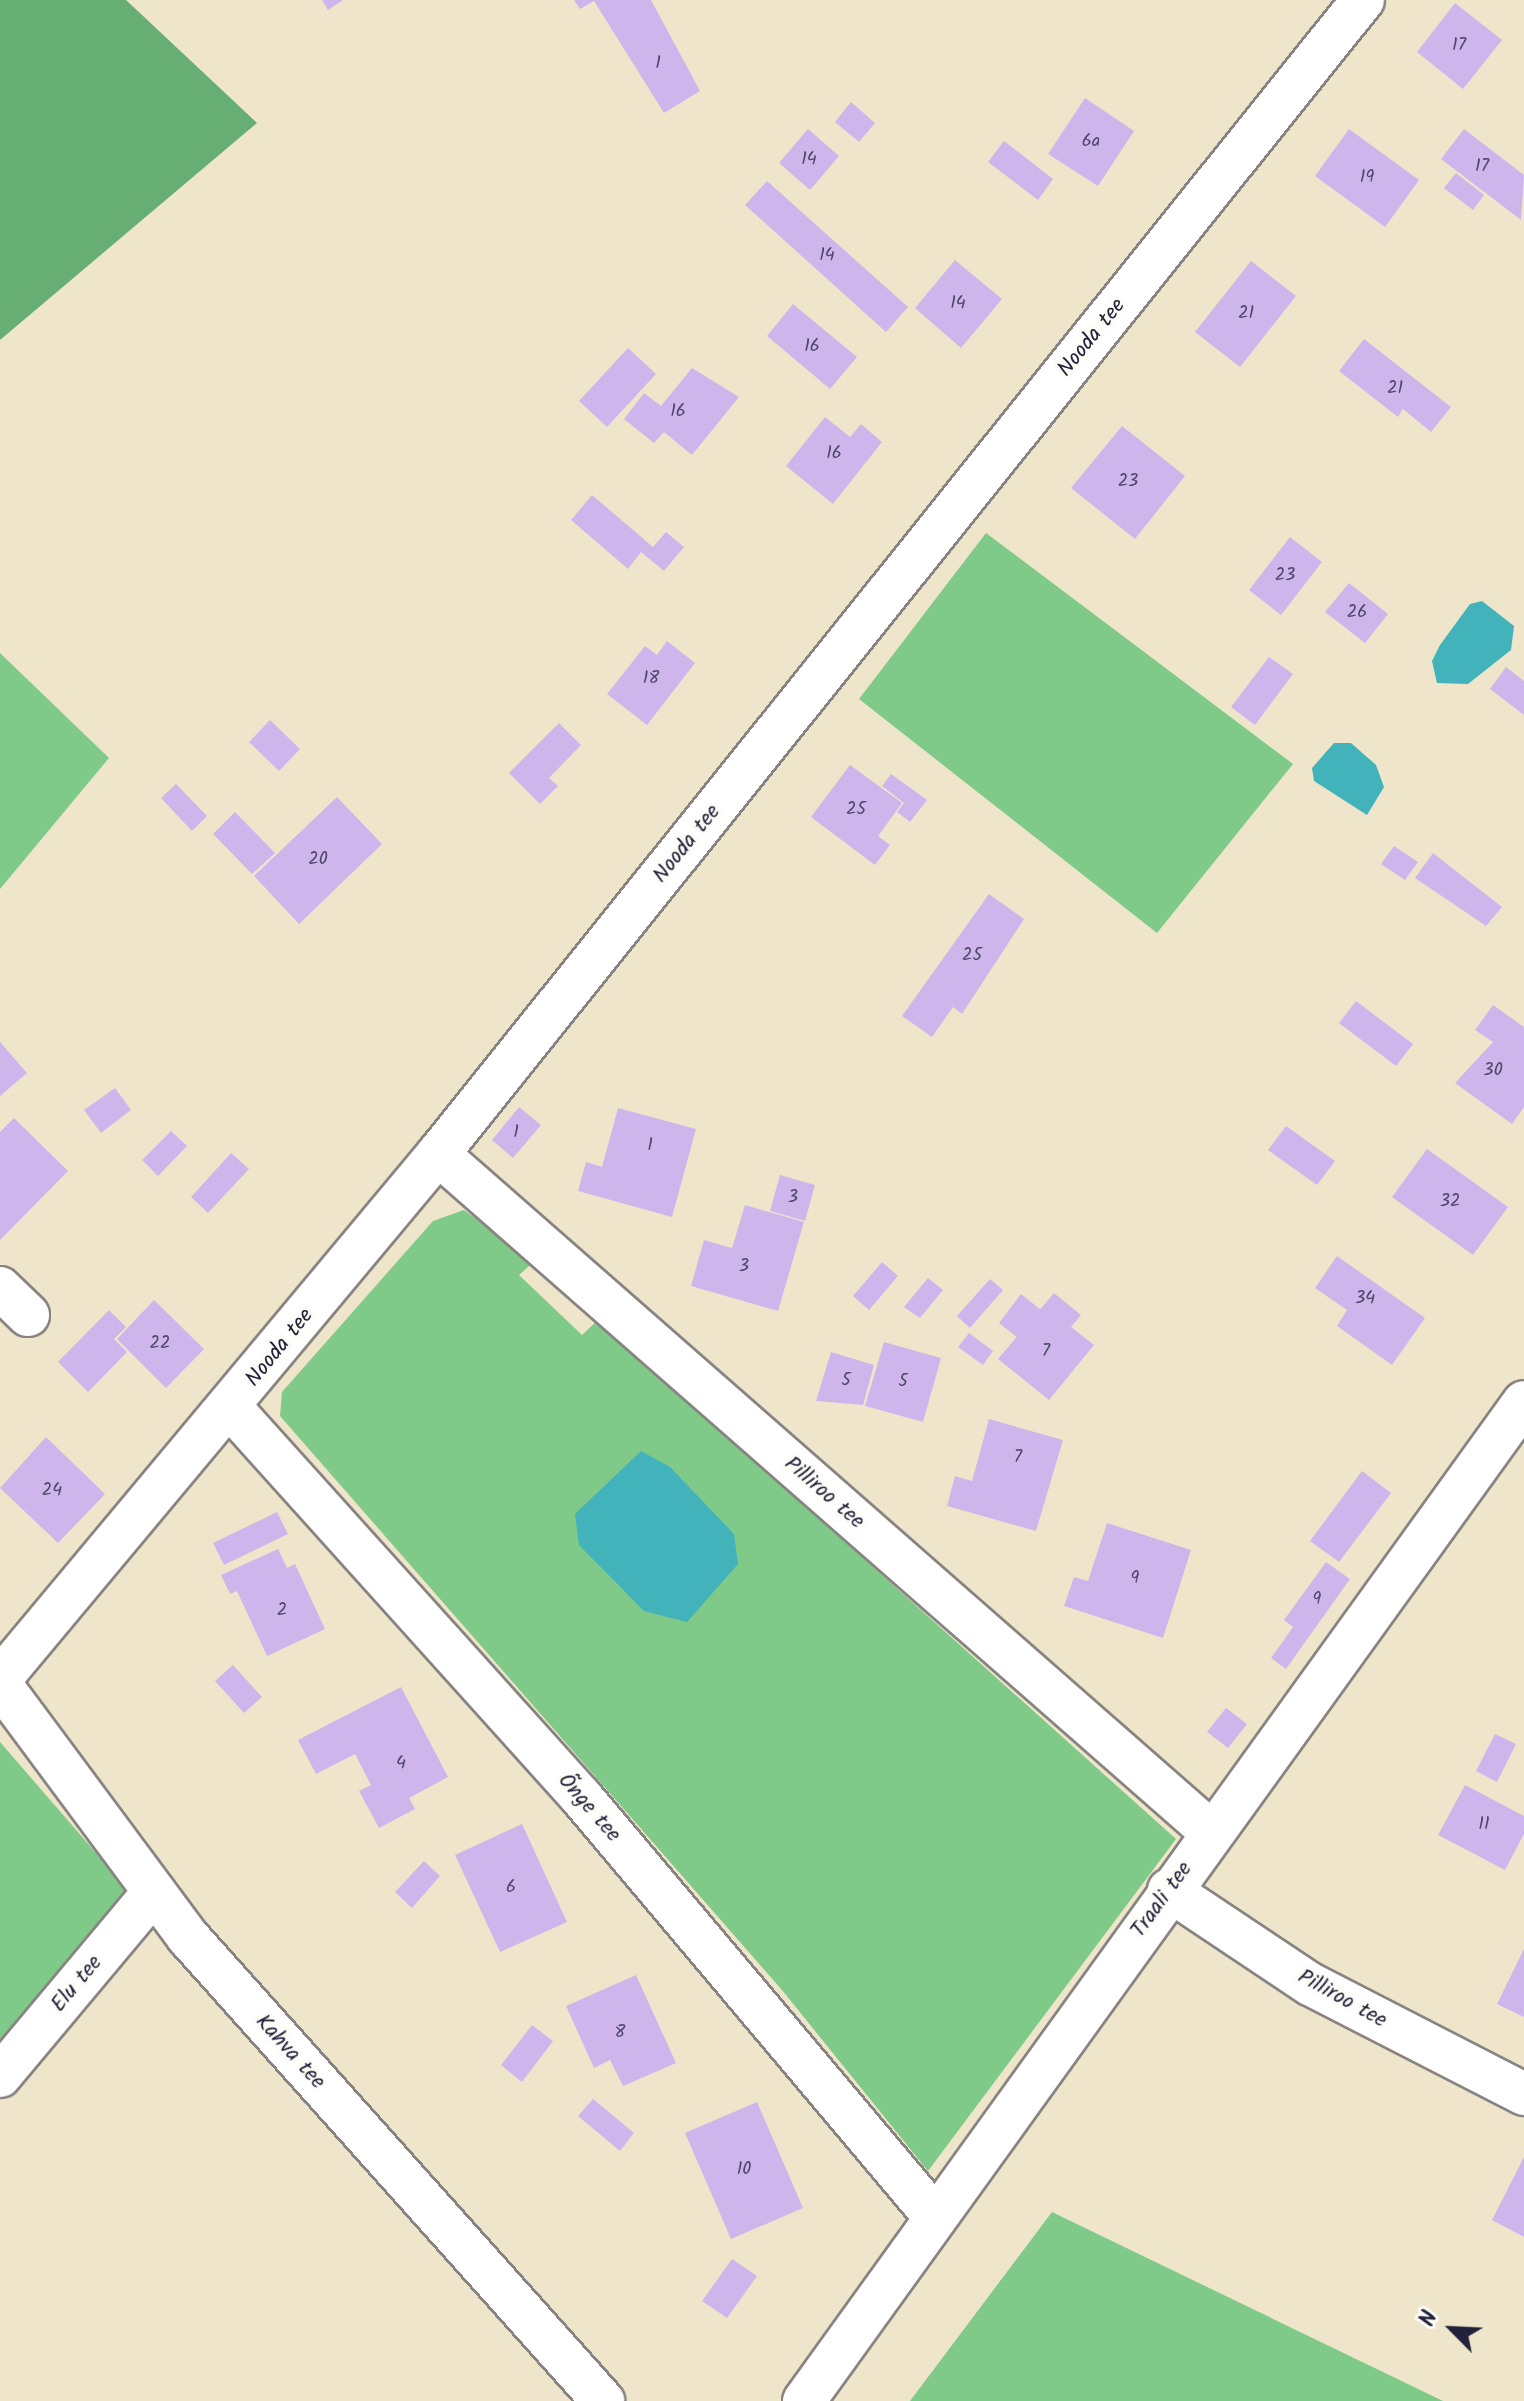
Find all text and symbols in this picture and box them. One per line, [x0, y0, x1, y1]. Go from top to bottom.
house number: 17 [1452, 35, 1466, 57]
house number: 1 [655, 53, 661, 75]
house number: 6a [1082, 131, 1100, 153]
house number: 14 [801, 149, 817, 171]
house number: 17 [1475, 156, 1489, 178]
house number: 19 [1360, 167, 1374, 189]
house number: 14 [819, 245, 835, 267]
house number: 14 [950, 293, 966, 315]
street label: Nooda tee [1052, 293, 1132, 383]
house number: 21 [1238, 303, 1254, 325]
house number: 16 [804, 336, 820, 358]
house number: 21 [1387, 378, 1403, 400]
house number: 16 [670, 401, 686, 423]
house number: 16 [826, 443, 842, 465]
house number: 23 [1118, 471, 1138, 493]
house number: 23 [1275, 565, 1295, 587]
house number: 26 [1347, 602, 1367, 624]
house number: 18 [643, 668, 659, 690]
street label: Nooda tee [647, 799, 727, 889]
house number: 25 [846, 799, 866, 821]
house number: 20 [308, 849, 328, 871]
house number: 25 [962, 945, 982, 967]
house number: 30 [1483, 1060, 1503, 1082]
house number: 1 [513, 1122, 519, 1144]
house number: 1 [647, 1135, 653, 1157]
house number: 3 [788, 1187, 798, 1209]
house number: 32 [1440, 1191, 1460, 1213]
house number: 3 [739, 1256, 749, 1278]
house number: 34 [1355, 1288, 1375, 1310]
street label: Nooda tee [240, 1303, 320, 1393]
house number: 22 [150, 1333, 170, 1355]
house number: 7 [1042, 1341, 1050, 1363]
house number: 5 [841, 1370, 851, 1392]
house number: 5 [898, 1371, 908, 1393]
house number: 7 [1014, 1447, 1022, 1469]
street label: Pilliroo tee [779, 1451, 869, 1535]
house number: 24 [42, 1480, 62, 1502]
house number: 9 [1131, 1568, 1139, 1590]
house number: 9 [1313, 1589, 1321, 1611]
house number: 2 [277, 1600, 287, 1622]
house number: 4 [396, 1753, 406, 1775]
street label: Õnge tee [552, 1768, 626, 1848]
house number: 11 [1478, 1814, 1490, 1836]
street label: Traali tee [1126, 1857, 1198, 1943]
house number: 6 [506, 1877, 516, 1899]
street label: Elu tee [46, 1950, 108, 2018]
street label: Pilliroo tee [1293, 1964, 1391, 2034]
street label: Kahva tee [249, 2009, 331, 2095]
house number: 8 [615, 2022, 625, 2044]
house number: 10 [737, 2159, 751, 2181]
north arrow [1412, 2289, 1492, 2369]
text: N [1411, 2306, 1448, 2333]

